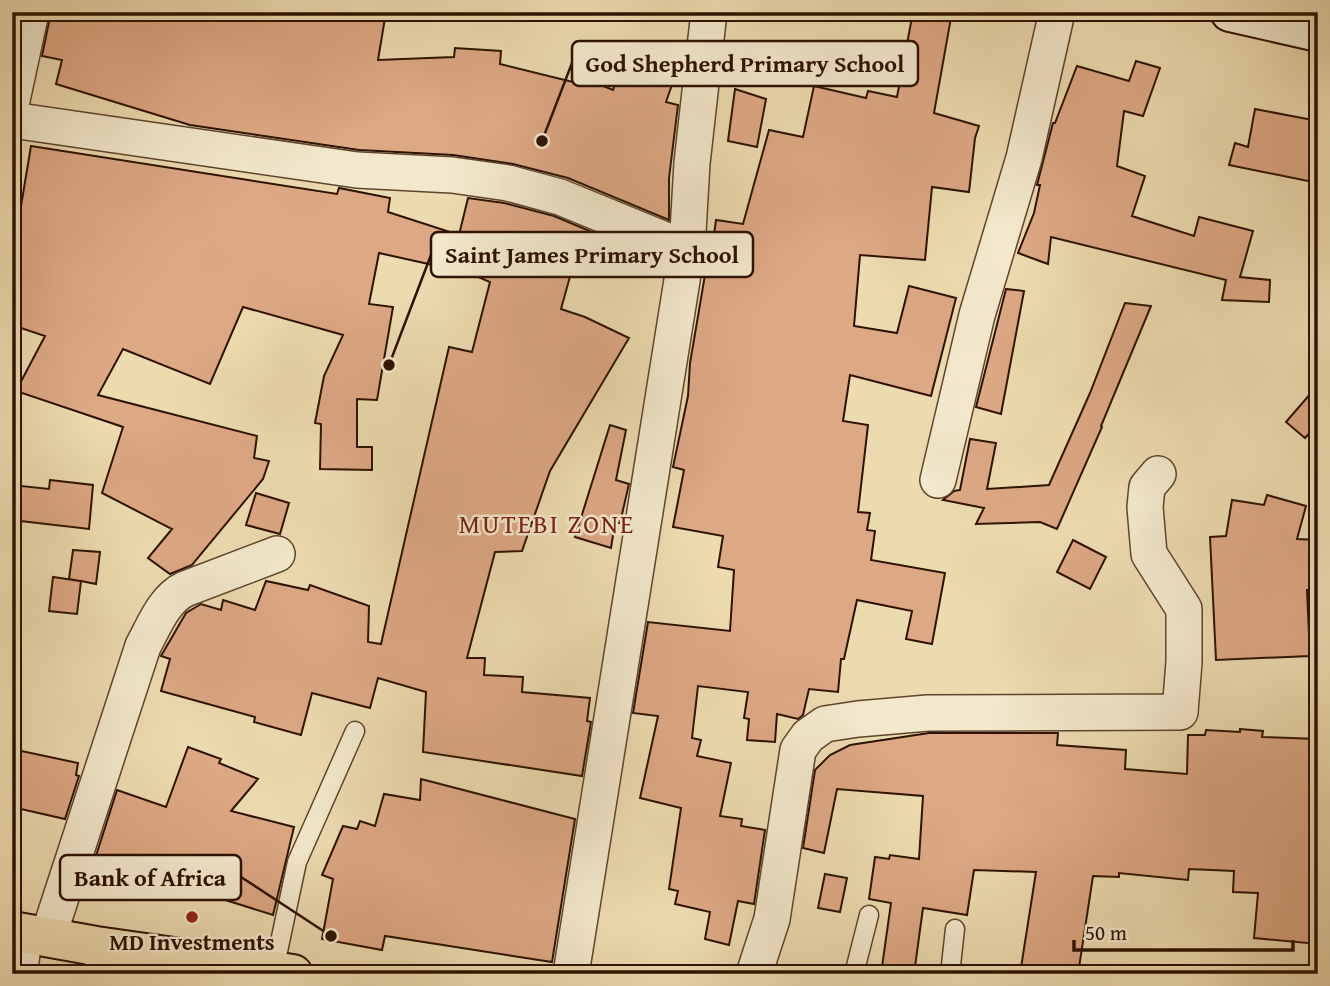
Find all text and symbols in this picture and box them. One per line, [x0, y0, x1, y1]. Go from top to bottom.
callout: God Shepherd Primary School [572, 41, 918, 86]
text: God Shepherd Primary School [586, 46, 905, 81]
callout: Saint James Primary School [431, 232, 753, 277]
text: Saint James Primary School [445, 237, 739, 272]
district label: MUTEBI ZONE [459, 504, 635, 543]
callout: Bank of Africa [60, 855, 241, 900]
text: Bank of Africa [74, 860, 227, 895]
marker: MD Investments [184, 909, 200, 925]
scale bar [1074, 909, 1293, 953]
text: 50 m [1085, 917, 1127, 948]
place label: MD Investments [109, 925, 275, 958]

